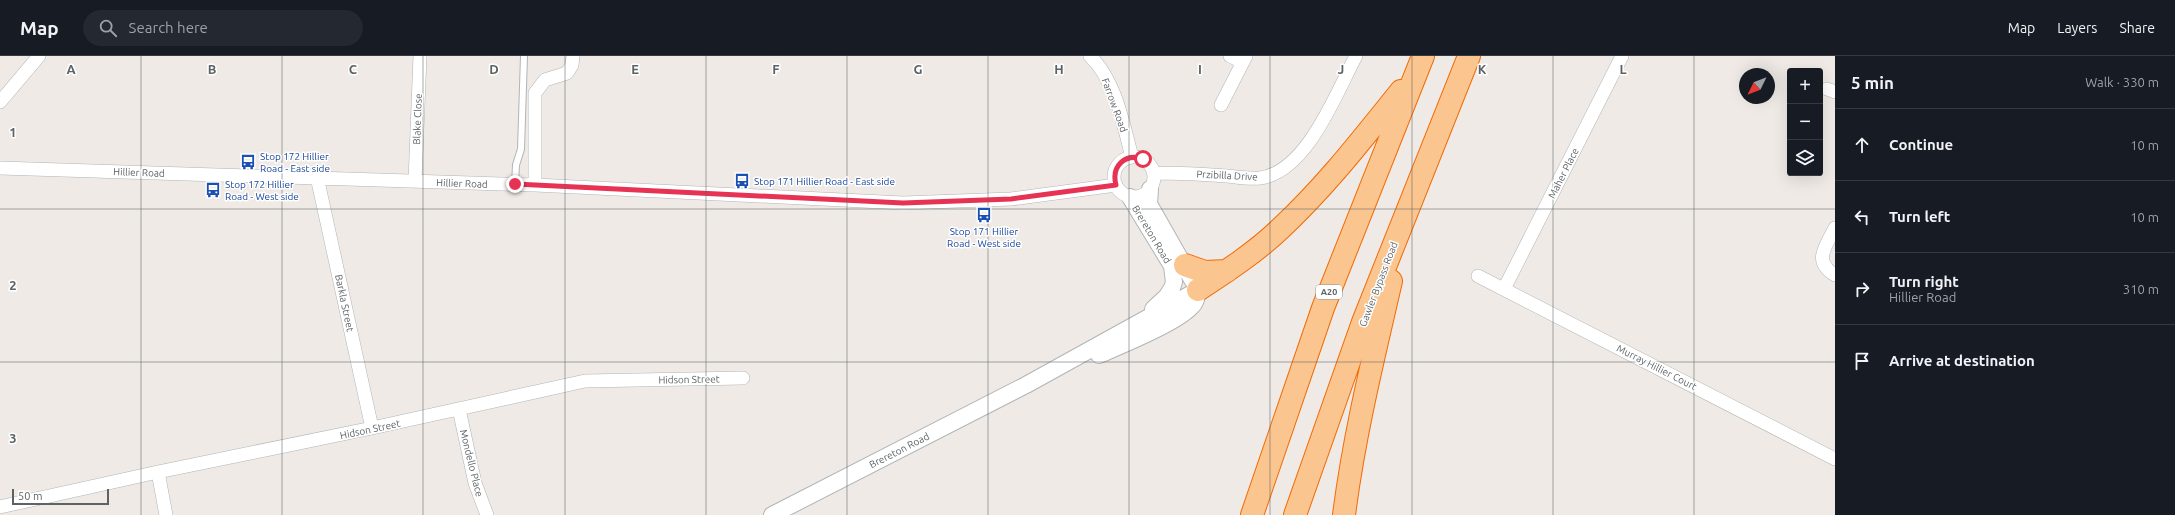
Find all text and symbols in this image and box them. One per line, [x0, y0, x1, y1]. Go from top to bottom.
search box [83, 10, 363, 46]
text: Map [20, 17, 59, 39]
icon: search [97, 17, 119, 39]
text: Search here [129, 19, 208, 36]
text: Map [2008, 20, 2035, 36]
text: Layers [2057, 20, 2097, 36]
text: Share [2119, 20, 2155, 36]
text: A [66, 62, 76, 76]
text: B [208, 62, 217, 76]
text: C [349, 62, 358, 76]
text: D [489, 62, 499, 76]
text: E [631, 62, 639, 76]
text: F [772, 62, 780, 76]
text: G [914, 62, 923, 76]
text: H [1054, 62, 1064, 76]
text: I [1198, 62, 1202, 76]
text: J [1338, 62, 1344, 76]
text: K [1478, 62, 1487, 76]
text: L [1619, 62, 1627, 76]
north arrow [1739, 68, 1775, 104]
map controls [1787, 68, 1823, 176]
button: + [1787, 68, 1823, 104]
text: 5 min [1851, 73, 1894, 92]
text: Walk · 330 m [2085, 75, 2159, 89]
street label: Farrow Road [1100, 77, 1129, 134]
street label: Blake Close [411, 93, 424, 145]
button: − [1787, 104, 1823, 140]
text: 1 [9, 125, 17, 139]
icon: ahead [1851, 134, 1873, 156]
text: Continue [1889, 136, 1953, 153]
text: 10 m [2130, 138, 2159, 152]
button: layers [1787, 140, 1823, 176]
street label: Maher Place [1546, 146, 1581, 200]
route start [1134, 150, 1152, 168]
place label: Stop 172 Hillier Road - East side [260, 151, 330, 174]
bus stop icon: Stop 172 Hillier Road - East side [239, 153, 257, 171]
street label: Hillier Road [113, 166, 165, 179]
street label: Przibilla Drive [1196, 168, 1258, 183]
bus stop icon: Stop 171 Hillier Road - East side [733, 172, 751, 190]
route end [506, 175, 524, 193]
place label: Stop 171 Hillier Road - East side [754, 176, 895, 187]
street label: Hillier Road [436, 177, 488, 190]
place label: Stop 172 Hillier Road - West side [225, 179, 299, 202]
bus stop icon: Stop 172 Hillier Road - West side [204, 181, 222, 199]
street label: Brereton Road [1130, 203, 1173, 265]
bus stop icon: Stop 171 Hillier Road - West side [975, 206, 993, 224]
icon: left [1851, 206, 1873, 228]
text: Turn left [1889, 208, 1950, 225]
text: 10 m [2130, 210, 2159, 224]
place label: Stop 171 Hillier Road - West side [947, 226, 1021, 249]
street label: Gawler Bypass Road [1357, 240, 1400, 328]
street label: Barkla Street [333, 273, 356, 333]
text: Turn right [1889, 273, 1959, 290]
text: 2 [9, 278, 17, 292]
icon: right [1851, 278, 1873, 300]
text: 310 m [2123, 282, 2159, 296]
road number: A20 [1316, 285, 1342, 299]
text: Hillier Road [1889, 290, 1956, 304]
street label: Murray Hillier Court [1615, 343, 1699, 392]
icon: arrive [1851, 350, 1873, 372]
text: Arrive at destination [1889, 352, 2035, 369]
street label: Hidson Street [658, 373, 720, 386]
street label: Hidson Street [339, 418, 401, 441]
street label: Mondello Place [458, 428, 485, 498]
text: 3 [9, 431, 17, 445]
street label: Brereton Road [867, 431, 931, 470]
scale bar [12, 487, 109, 506]
text: 50 m [18, 490, 42, 502]

